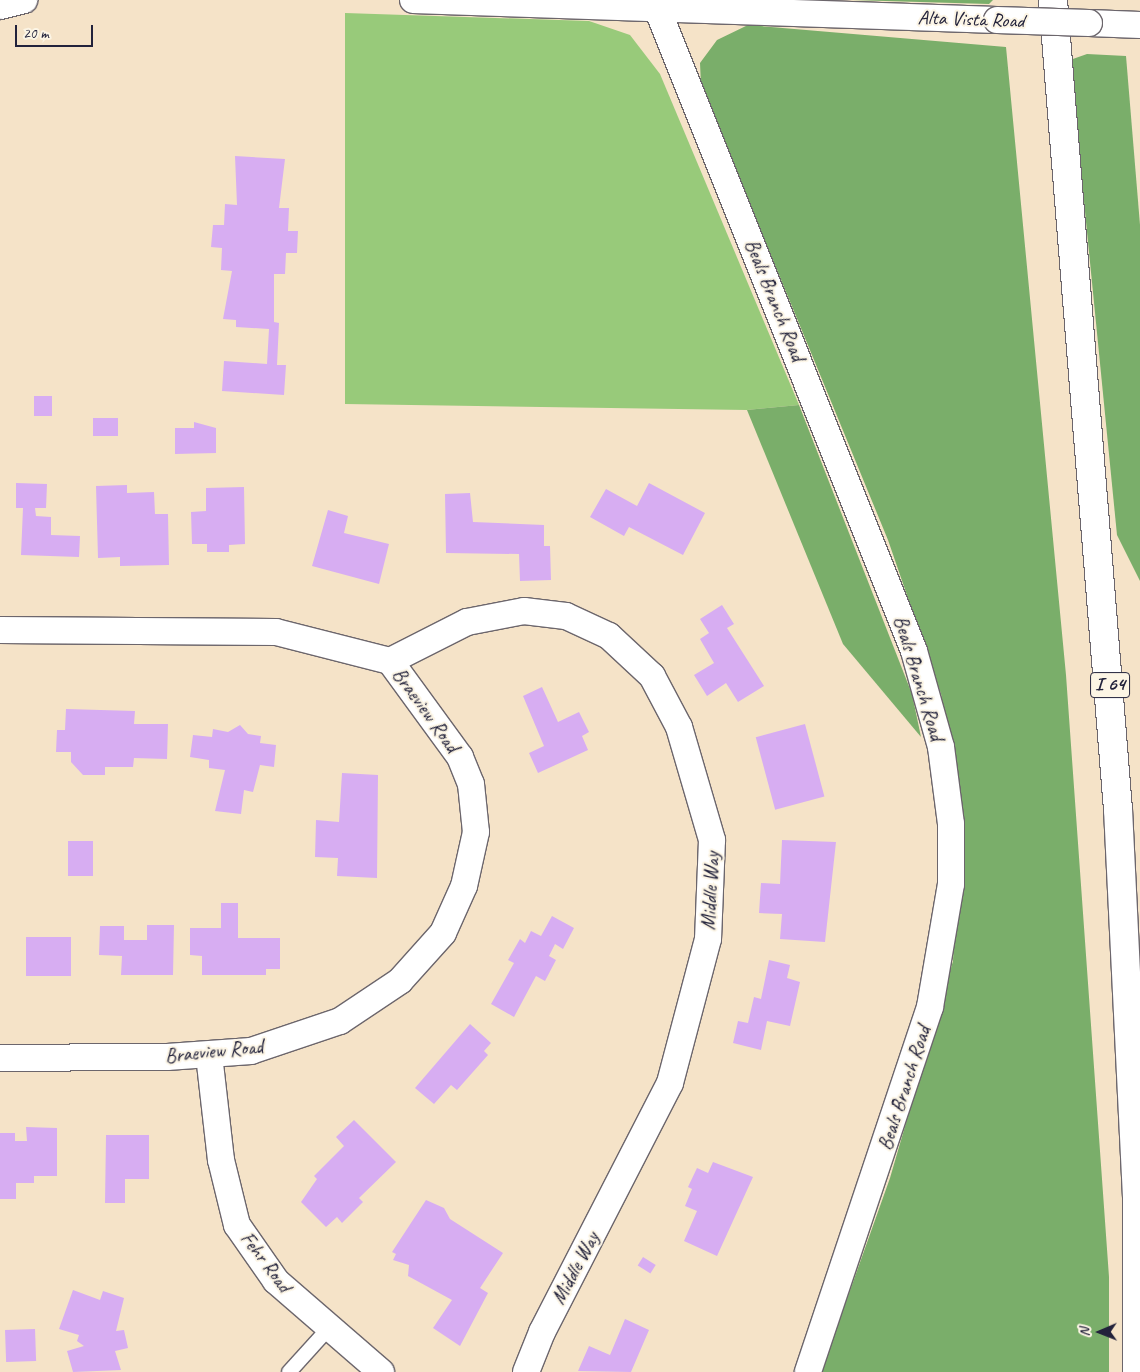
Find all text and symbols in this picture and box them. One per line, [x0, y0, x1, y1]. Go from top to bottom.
street label: Alta Vista Road [917, 5, 1025, 33]
scale bar [18, 15, 95, 47]
text: 20 m [23, 24, 49, 43]
street label: Beals Branch Road [739, 235, 811, 365]
street label: Beals Branch Road [888, 612, 950, 744]
street label: Braeview Road [387, 663, 465, 757]
road number: I 64 [1090, 668, 1130, 702]
street label: Middle Way [696, 851, 724, 931]
street label: Beals Branch Road [872, 1022, 936, 1154]
street label: Braeview Road [164, 1034, 264, 1068]
street label: Fehr Road [235, 1227, 297, 1297]
street label: Middle Way [546, 1228, 604, 1308]
north arrow [1075, 1307, 1125, 1357]
text: N [1076, 1328, 1093, 1337]

